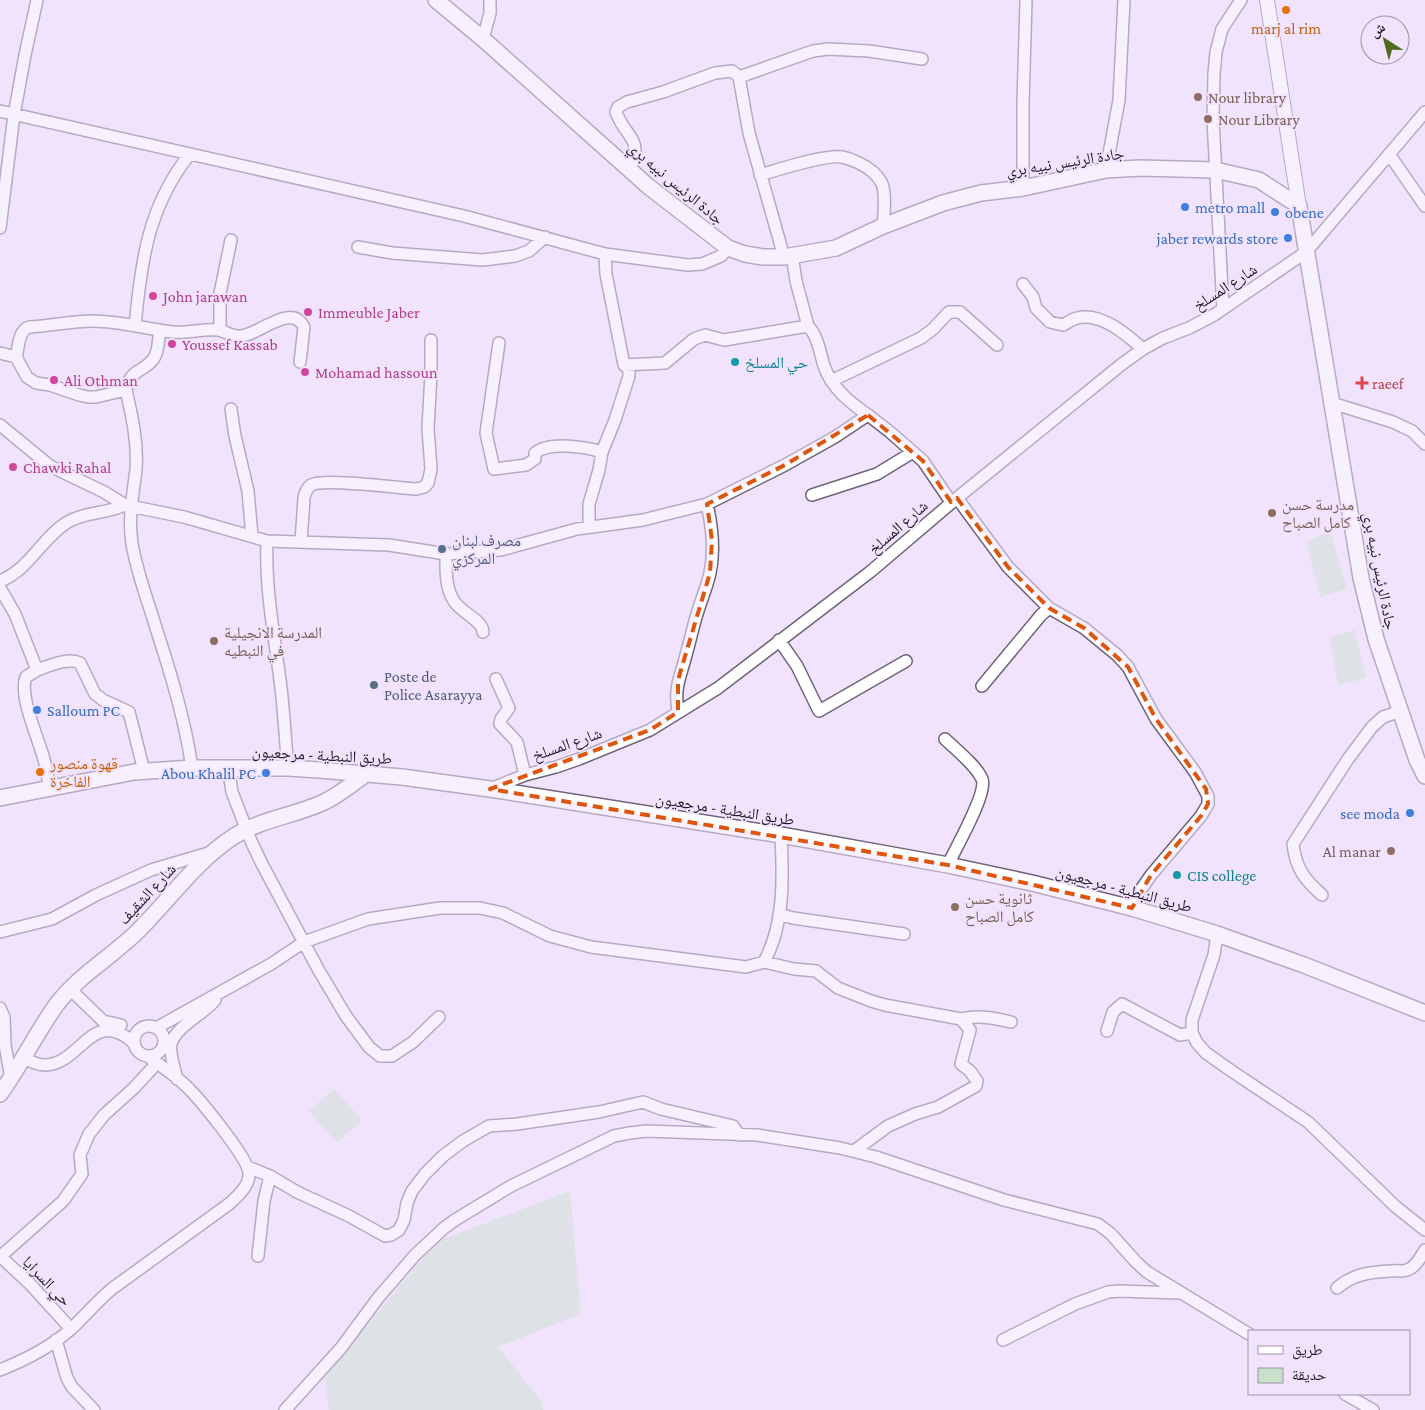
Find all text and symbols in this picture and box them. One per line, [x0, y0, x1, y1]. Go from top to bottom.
marker: marj al rim [1280, 4, 1292, 16]
north arrow [1360, 15, 1410, 65]
text: ش [1367, 19, 1389, 41]
place label: marj al rim [1251, 20, 1321, 38]
place label: Nour library [1208, 89, 1287, 107]
marker: Nour library [1192, 91, 1204, 103]
place label: Nour Library [1218, 111, 1300, 129]
marker: Nour Library [1202, 113, 1214, 125]
street label: جادة الرئيس نبيه بري [622, 138, 727, 231]
street label: جادة الرئيس نبيه بري [1005, 144, 1126, 184]
place label: metro mall [1195, 199, 1265, 216]
marker: metro mall [1179, 201, 1191, 213]
place label: obene [1285, 204, 1324, 221]
marker: obene [1269, 206, 1281, 218]
place label: jaber rewards store [1155, 230, 1278, 248]
marker: jaber rewards store [1282, 232, 1294, 244]
street label: شارع المسلخ [1190, 260, 1261, 316]
place label: John jarawan [161, 288, 248, 306]
marker: John jarawan [147, 290, 159, 302]
place label: Immeuble Jaber [318, 304, 420, 322]
marker: Immeuble Jaber [302, 306, 314, 318]
place label: Youssef Kassab [182, 336, 278, 353]
marker: Youssef Kassab [166, 338, 178, 350]
place label: حي المسلخ [745, 354, 808, 375]
marker: حي المسلخ [729, 356, 741, 368]
place label: Mohamad hassoun [315, 364, 438, 381]
marker: Mohamad hassoun [299, 366, 311, 378]
place label: Ali Othman [64, 372, 138, 389]
marker: Ali Othman [48, 374, 60, 386]
place label: raeef [1372, 375, 1405, 392]
marker: raeef [1356, 377, 1368, 389]
place label: Chawki Rahal [23, 459, 111, 476]
marker: Chawki Rahal [7, 461, 19, 473]
place label: مدرسة حسن كامل الصباح [1282, 496, 1354, 533]
street label: شارع المسلخ [865, 497, 932, 559]
marker: مدرسة حسن كامل الصباح [1266, 507, 1278, 519]
street label: جادة الرئيس نبيه بري [1356, 511, 1400, 632]
place label: مصرف لبنان المركزي [452, 532, 521, 571]
marker: مصرف لبنان المركزي [436, 543, 448, 555]
place label: المدرسة الانجيلية في النبطيه [224, 624, 322, 663]
marker: المدرسة الانجيلية في النبطيه [208, 635, 220, 647]
place label: Poste de Police Asarayya [384, 668, 483, 704]
marker: Poste de Police Asarayya [368, 679, 380, 691]
place label: Salloum PC [47, 702, 120, 719]
marker: Salloum PC [31, 704, 43, 716]
street label: شارع المسلخ [530, 724, 605, 766]
street label: طريق النبطية - مرجعيون [251, 743, 393, 769]
place label: قهوة منصور الفاخرة [49, 755, 118, 791]
place label: Abou Khalil PC [161, 765, 256, 782]
marker: قهوة منصور الفاخرة [34, 766, 46, 778]
marker: Abou Khalil PC [260, 767, 272, 779]
street label: طريق النبطية - مرجعيون [654, 790, 796, 830]
place label: see moda [1340, 805, 1401, 822]
marker: see moda [1404, 807, 1416, 819]
place label: Al manar [1323, 843, 1381, 860]
marker: Al manar [1385, 845, 1397, 857]
street label: شارع الشقيف [115, 860, 181, 929]
street label: طريق النبطية - مرجعيون [1053, 863, 1194, 917]
place label: CIS college [1187, 867, 1256, 885]
marker: CIS college [1171, 869, 1183, 881]
place label: ثانوية حسن كامل الصباح [965, 890, 1034, 927]
marker: ثانوية حسن كامل الصباح [949, 901, 961, 913]
street label: حي السرايا [16, 1253, 75, 1312]
legend [1248, 1330, 1410, 1395]
text: طريق [1292, 1342, 1323, 1360]
text: حديقة [1292, 1367, 1327, 1383]

